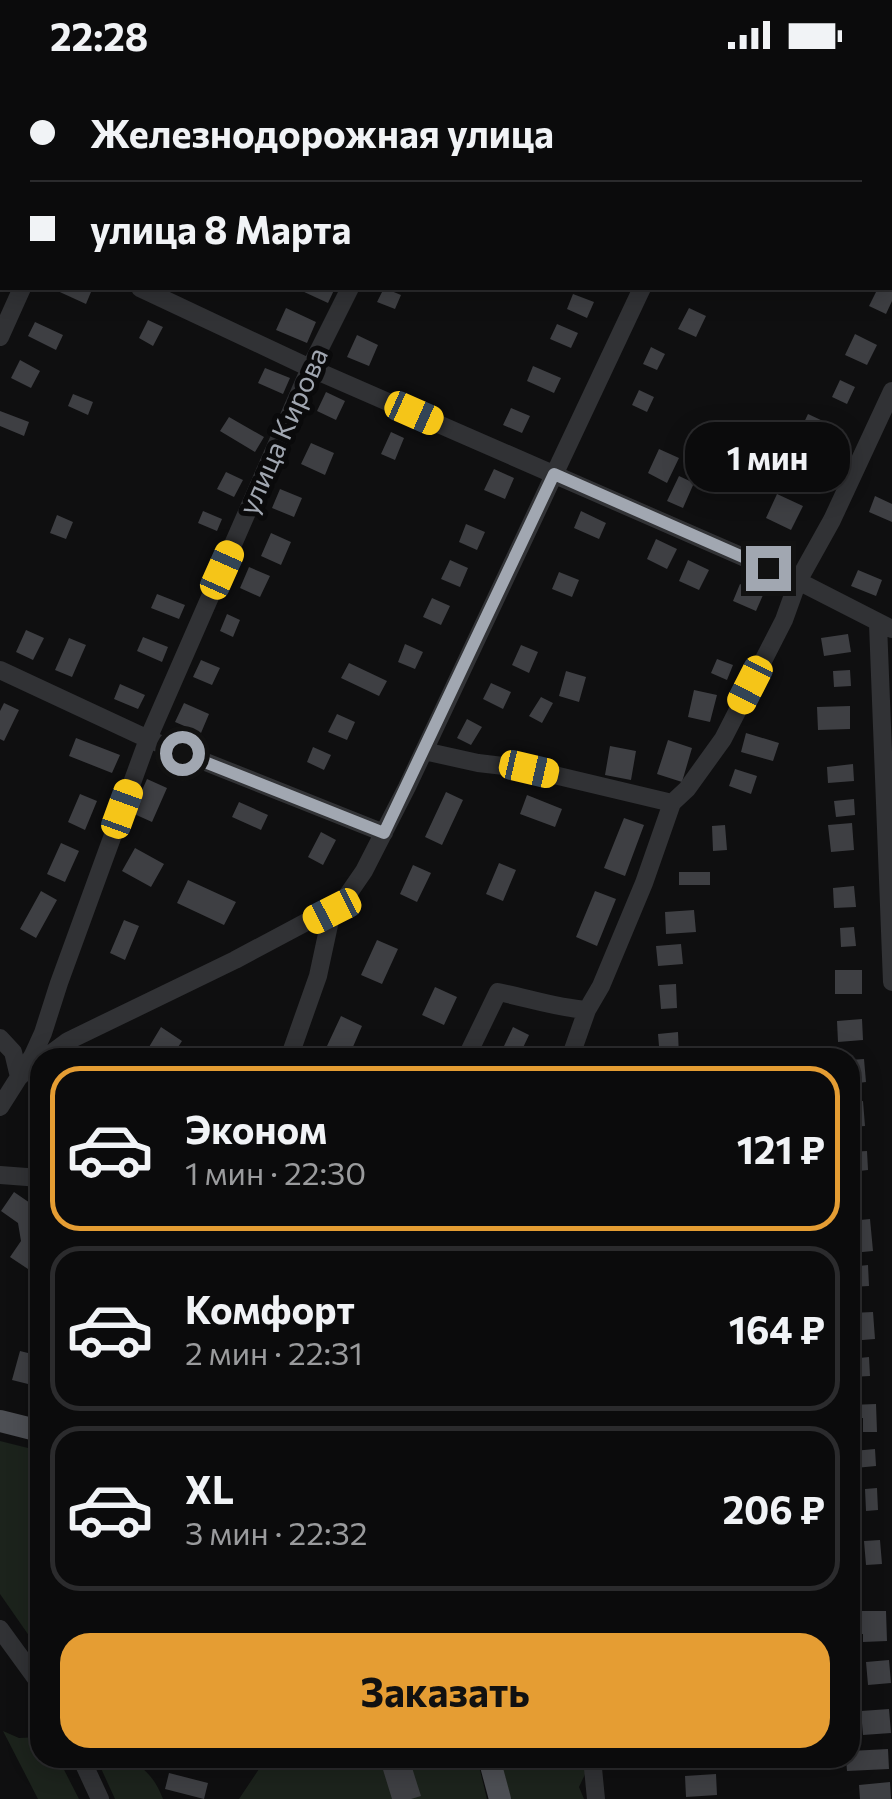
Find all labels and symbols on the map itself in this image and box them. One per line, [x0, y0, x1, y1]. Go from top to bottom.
street label: улица Кирова [230, 342, 334, 519]
car [380, 387, 448, 439]
callout: 1 мин [686, 423, 850, 493]
car [196, 536, 248, 604]
route end [746, 546, 791, 591]
car [723, 651, 777, 719]
route start [160, 731, 205, 776]
car [496, 748, 562, 790]
car [98, 776, 146, 842]
car [298, 884, 366, 938]

